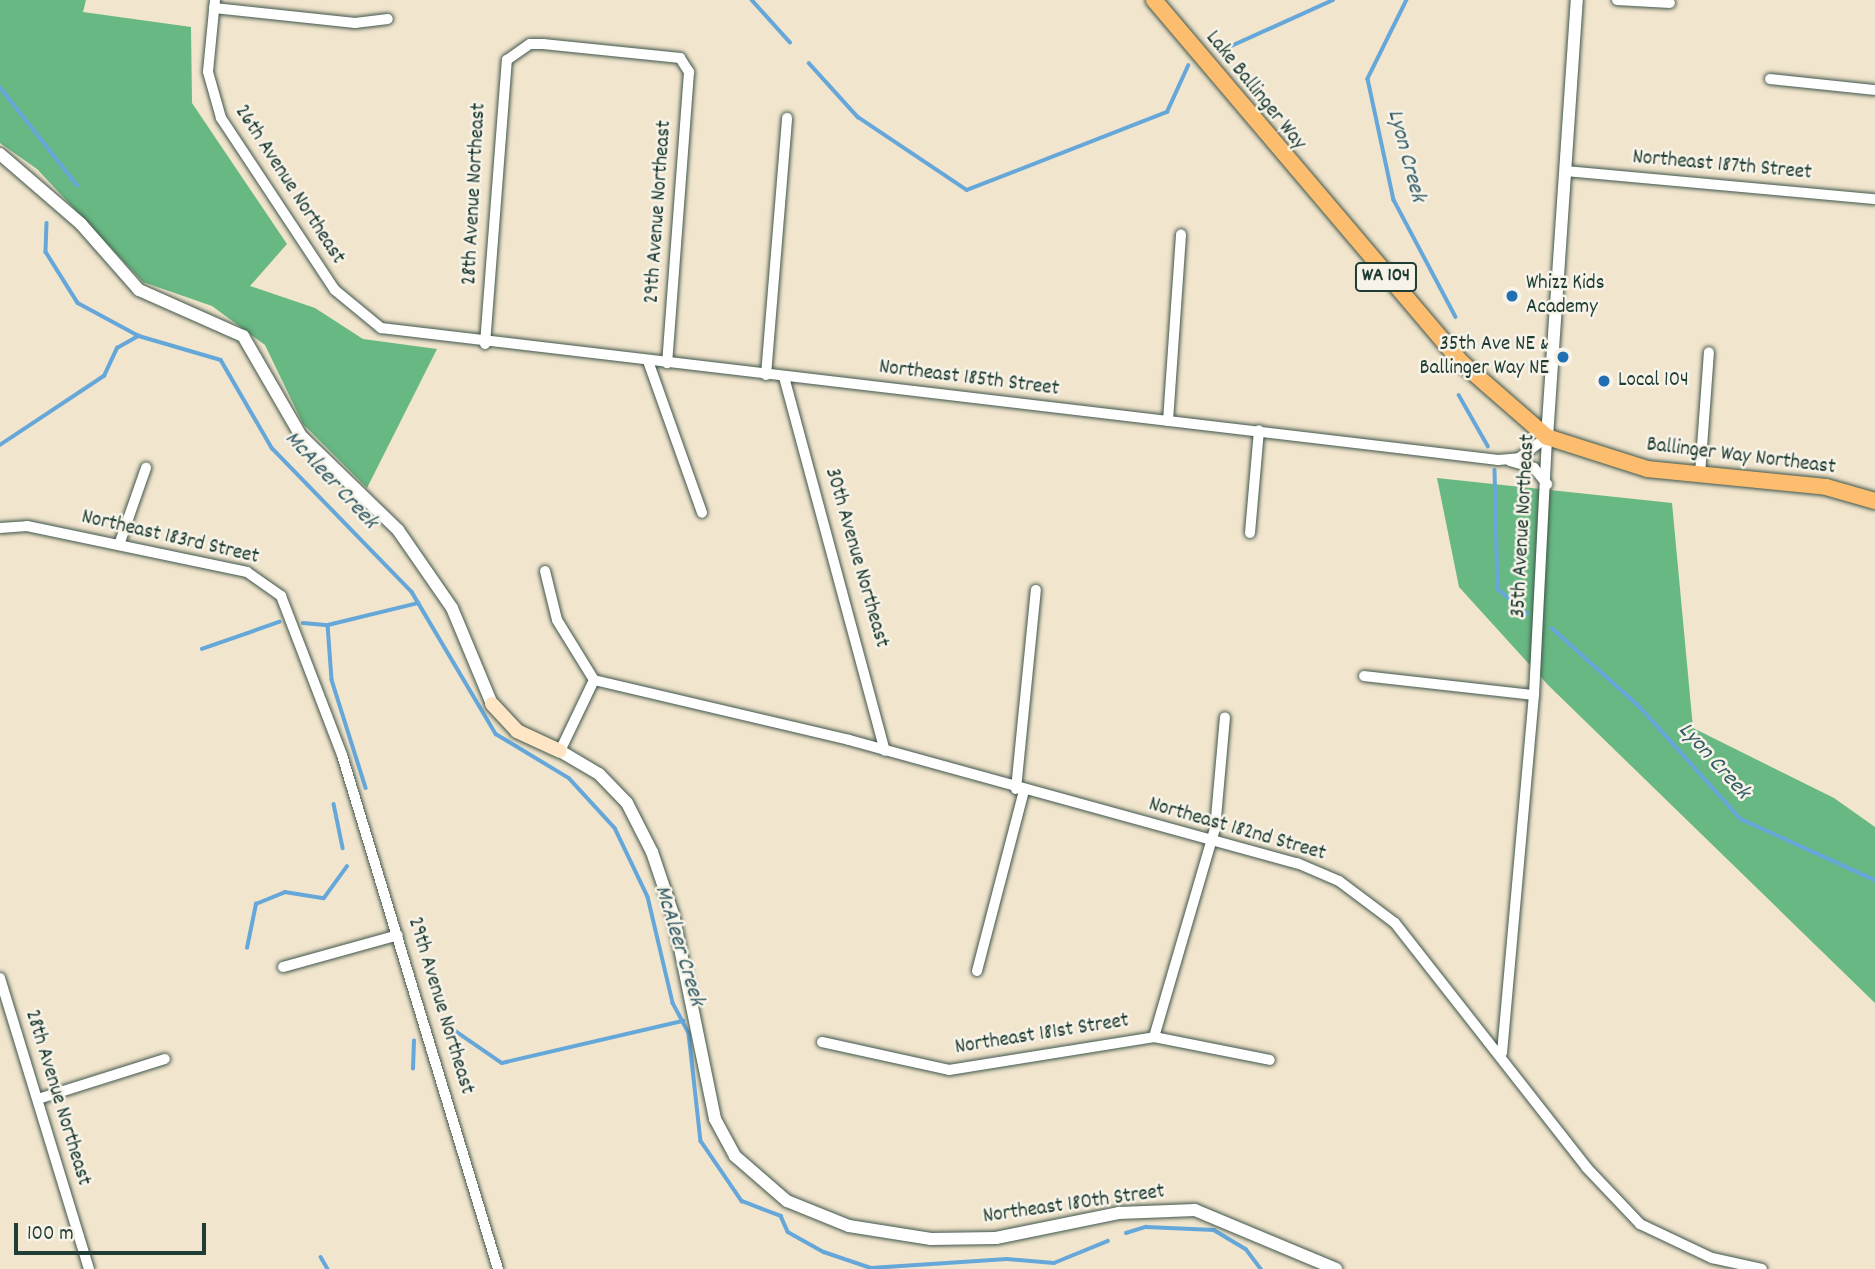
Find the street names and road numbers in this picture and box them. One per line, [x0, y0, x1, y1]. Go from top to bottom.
street label: Lake Ballinger Way [1199, 26, 1311, 156]
street label: 26th Avenue Northeast [228, 101, 350, 269]
street label: 28th Avenue Northeast [458, 102, 492, 286]
street label: 29th Avenue Northeast [640, 119, 678, 305]
street label: Northeast 187th Street [1631, 146, 1813, 186]
road number: WA 104 [1354, 262, 1418, 292]
street label: Northeast 185th Street [877, 355, 1061, 403]
street label: 35th Avenue Northeast [1507, 433, 1541, 619]
street label: Ballinger Way Northeast [1645, 433, 1837, 481]
street label: 30th Avenue Northeast [818, 465, 894, 651]
street label: Northeast 183rd Street [79, 505, 261, 571]
street label: Northeast 182nd Street [1146, 793, 1328, 867]
street label: 29th Avenue Northeast [401, 914, 479, 1098]
street label: 28th Avenue Northeast [18, 1007, 96, 1189]
street label: Northeast 181st Street [953, 1009, 1131, 1061]
street label: Northeast 180th Street [982, 1180, 1166, 1230]

